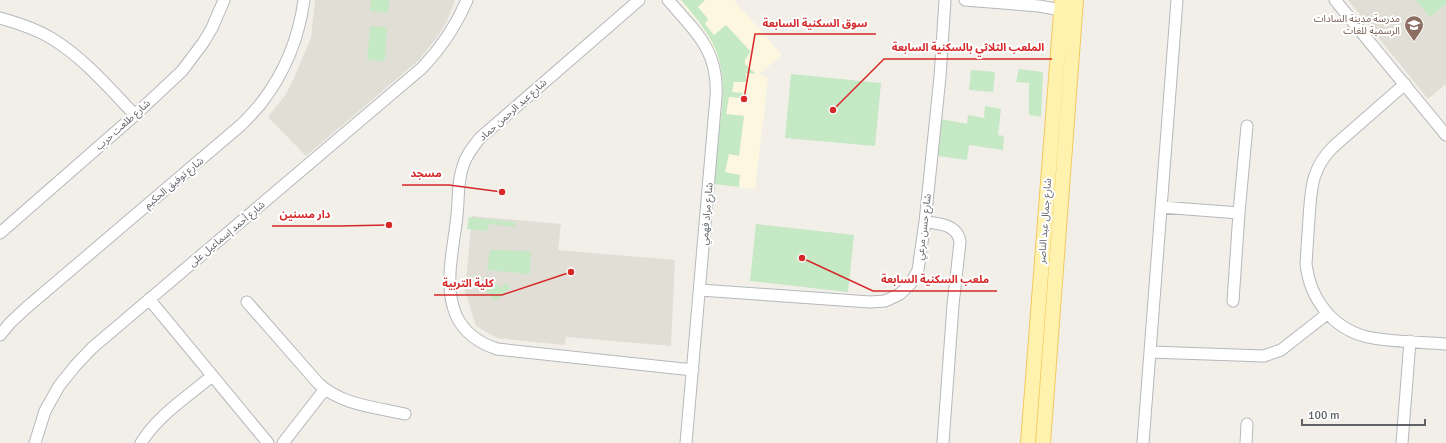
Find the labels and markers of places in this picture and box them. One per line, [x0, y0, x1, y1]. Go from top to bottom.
callout: سوق السكنية السابعة [755, 11, 876, 34]
place label: مدرسة مدينة السادات الرسمية للغات [1314, 13, 1400, 37]
school or university icon: مدرسة مدينة السادات الرسمية للغات [1403, 14, 1425, 42]
callout: الملعب الثلاثي بالسكنية السابعة [884, 36, 1052, 59]
callout: مسجد [402, 162, 449, 185]
callout: دار مسنين [272, 203, 339, 226]
callout: ملعب السكنية السابعة [873, 268, 997, 291]
callout: كلية التربية [434, 272, 502, 295]

